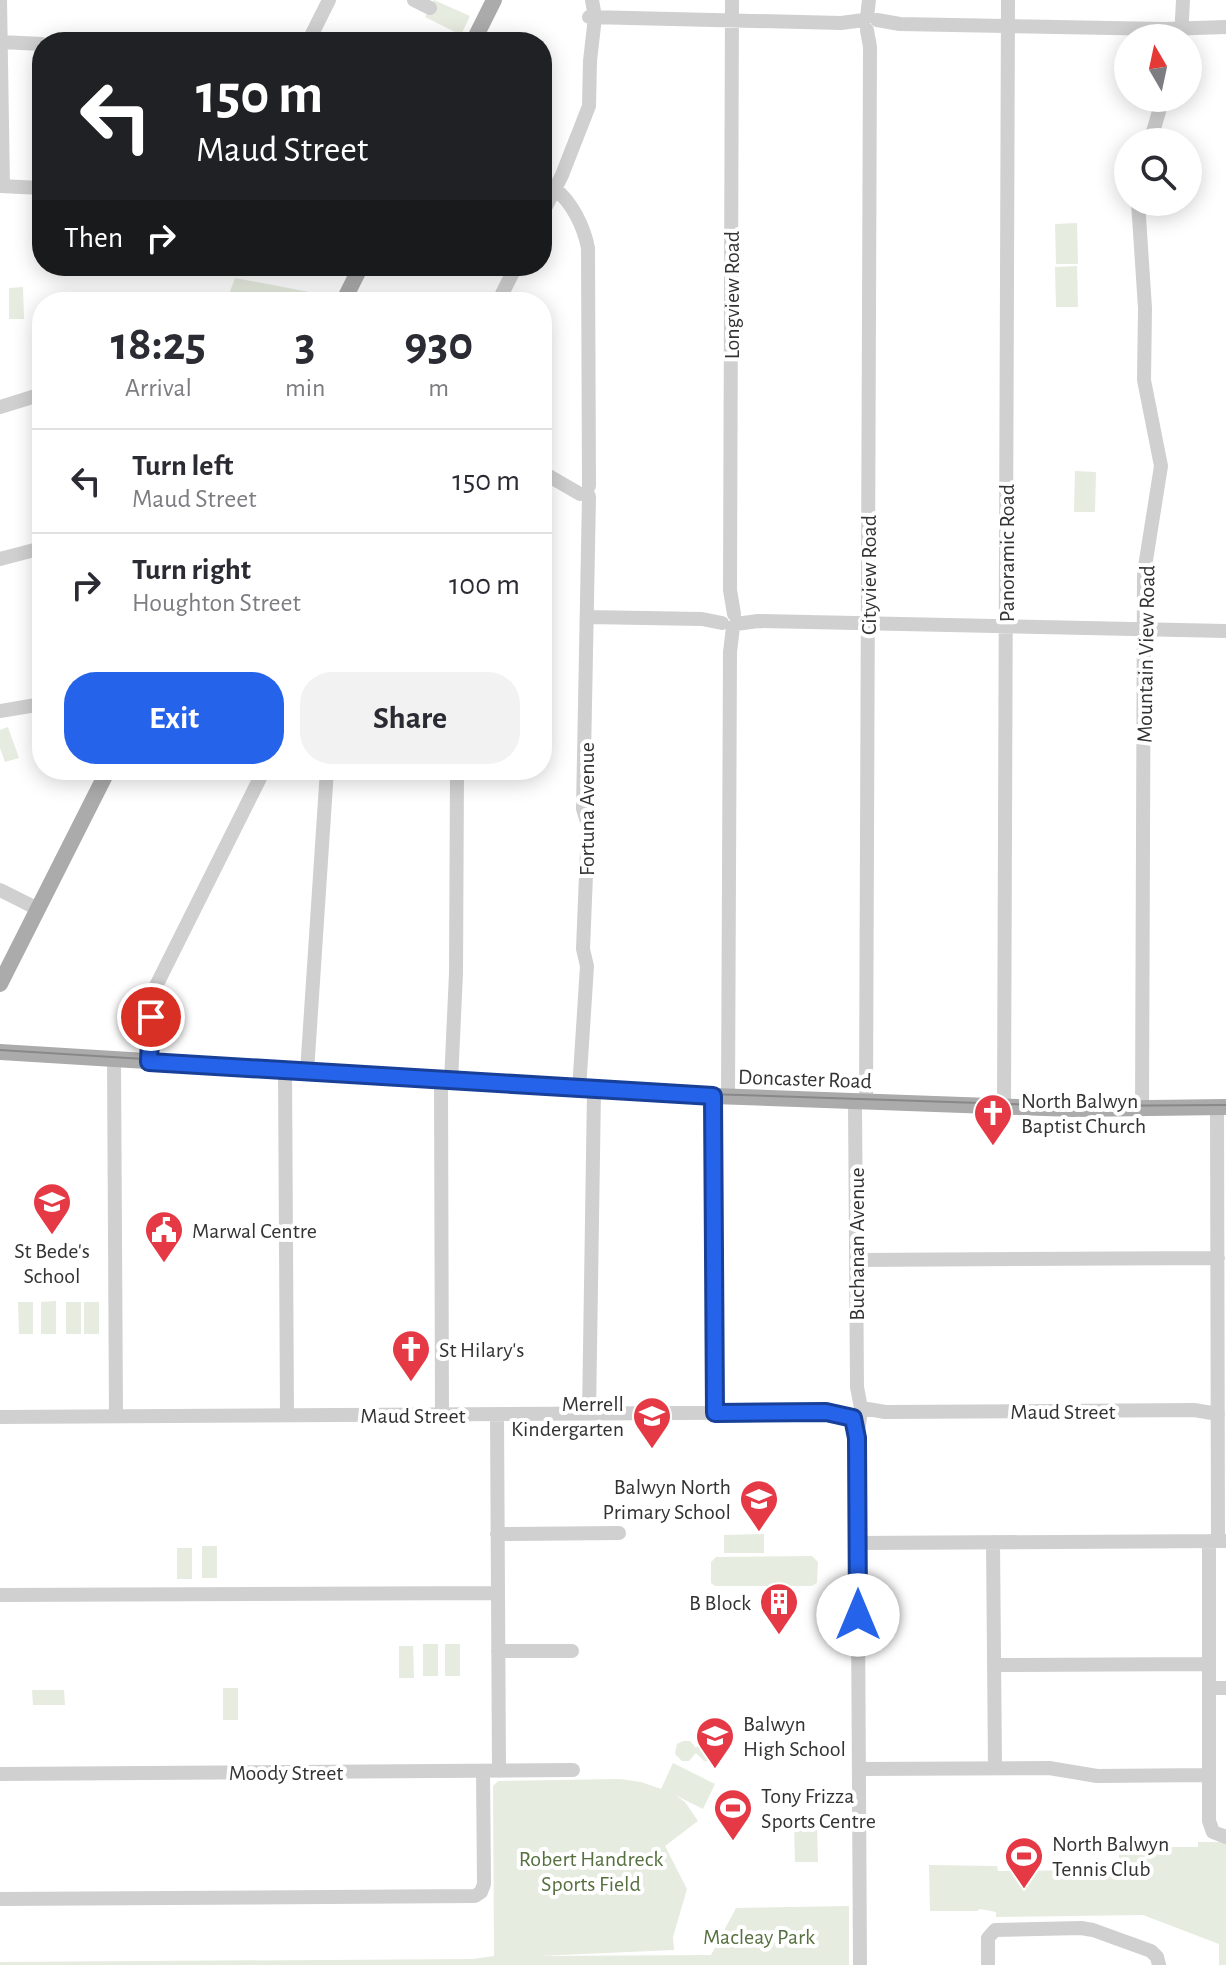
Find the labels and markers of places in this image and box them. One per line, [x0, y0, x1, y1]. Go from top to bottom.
pin [117, 983, 185, 1051]
place label: North Balwyn Baptist Church [1021, 1090, 1146, 1137]
church icon: North Balwyn Baptist Church [972, 1092, 1014, 1147]
school or university icon: St Bede's School [31, 1181, 73, 1236]
public building icon: Marwal Centre [143, 1209, 185, 1264]
place label: Marwal Centre [192, 1220, 317, 1242]
place label: St Bede's School [14, 1240, 90, 1287]
church icon: St Hilary's [390, 1328, 432, 1383]
place label: St Hilary's [439, 1339, 524, 1361]
place label: Merrell Kindergarten [511, 1393, 624, 1440]
school or university icon: Merrell Kindergarten [631, 1395, 673, 1450]
place label: Balwyn North Primary School [603, 1476, 731, 1523]
school or university icon: Balwyn North Primary School [738, 1478, 780, 1533]
building icon: B Block [758, 1581, 800, 1636]
place label: B Block [689, 1592, 751, 1614]
place label: Balwyn High School [743, 1713, 846, 1760]
school or university icon: Balwyn High School [694, 1715, 736, 1770]
place label: Tony Frizza Sports Centre [761, 1785, 876, 1832]
sports icon: Tony Frizza Sports Centre [712, 1787, 754, 1842]
place label: North Balwyn Tennis Club [1052, 1833, 1169, 1880]
sports icon: North Balwyn Tennis Club [1003, 1835, 1045, 1890]

